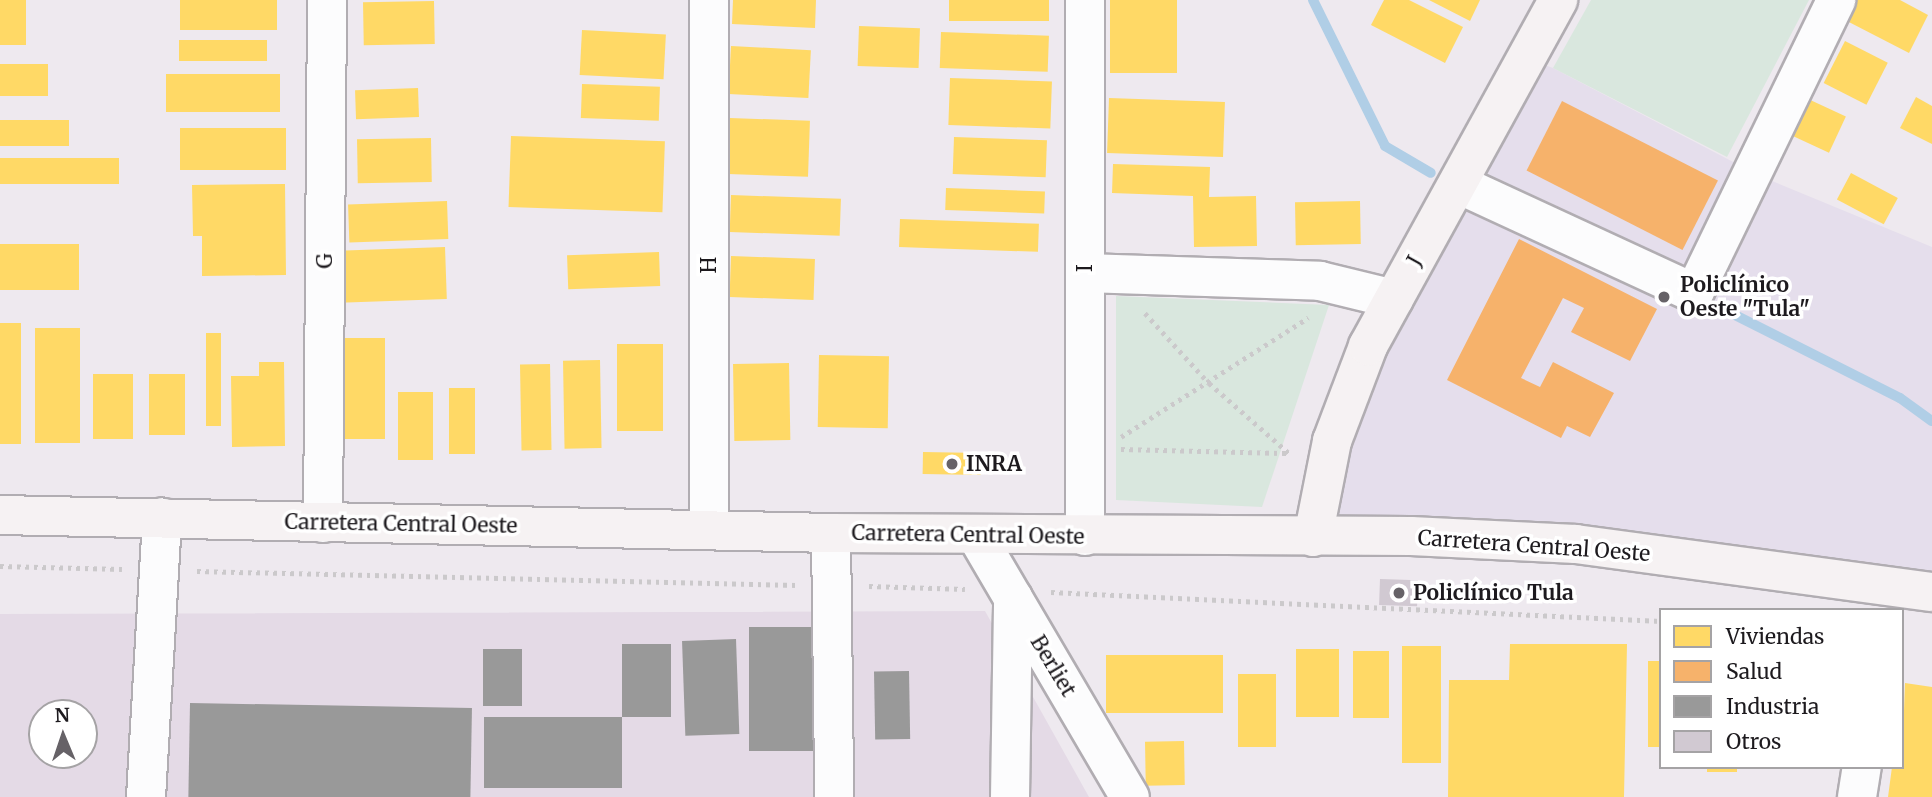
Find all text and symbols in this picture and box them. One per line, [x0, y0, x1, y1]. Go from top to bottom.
street label: J [1402, 251, 1428, 271]
street label: G [312, 253, 338, 269]
street label: H [696, 257, 722, 273]
street label: I [1072, 264, 1098, 272]
place label: Policlínico Oeste "Tula" [1680, 272, 1810, 322]
marker: Policlínico Oeste "Tula" [1654, 287, 1674, 307]
place label: INRA [966, 451, 1022, 477]
marker: INRA [944, 456, 960, 472]
street label: Carretera Central Oeste [284, 509, 518, 539]
street label: Carretera Central Oeste [851, 520, 1085, 550]
street label: Carretera Central Oeste [1417, 525, 1651, 567]
place label: Policlínico Tula [1413, 580, 1574, 606]
marker: Policlínico Tula [1391, 585, 1407, 601]
legend [1659, 608, 1904, 769]
text: Viviendas [1726, 623, 1824, 650]
street label: Berliet [1025, 631, 1081, 701]
text: Salud [1726, 658, 1782, 685]
text: Industria [1726, 693, 1819, 720]
north arrow [28, 699, 98, 769]
text: N [54, 703, 70, 727]
text: Otros [1726, 728, 1781, 755]

